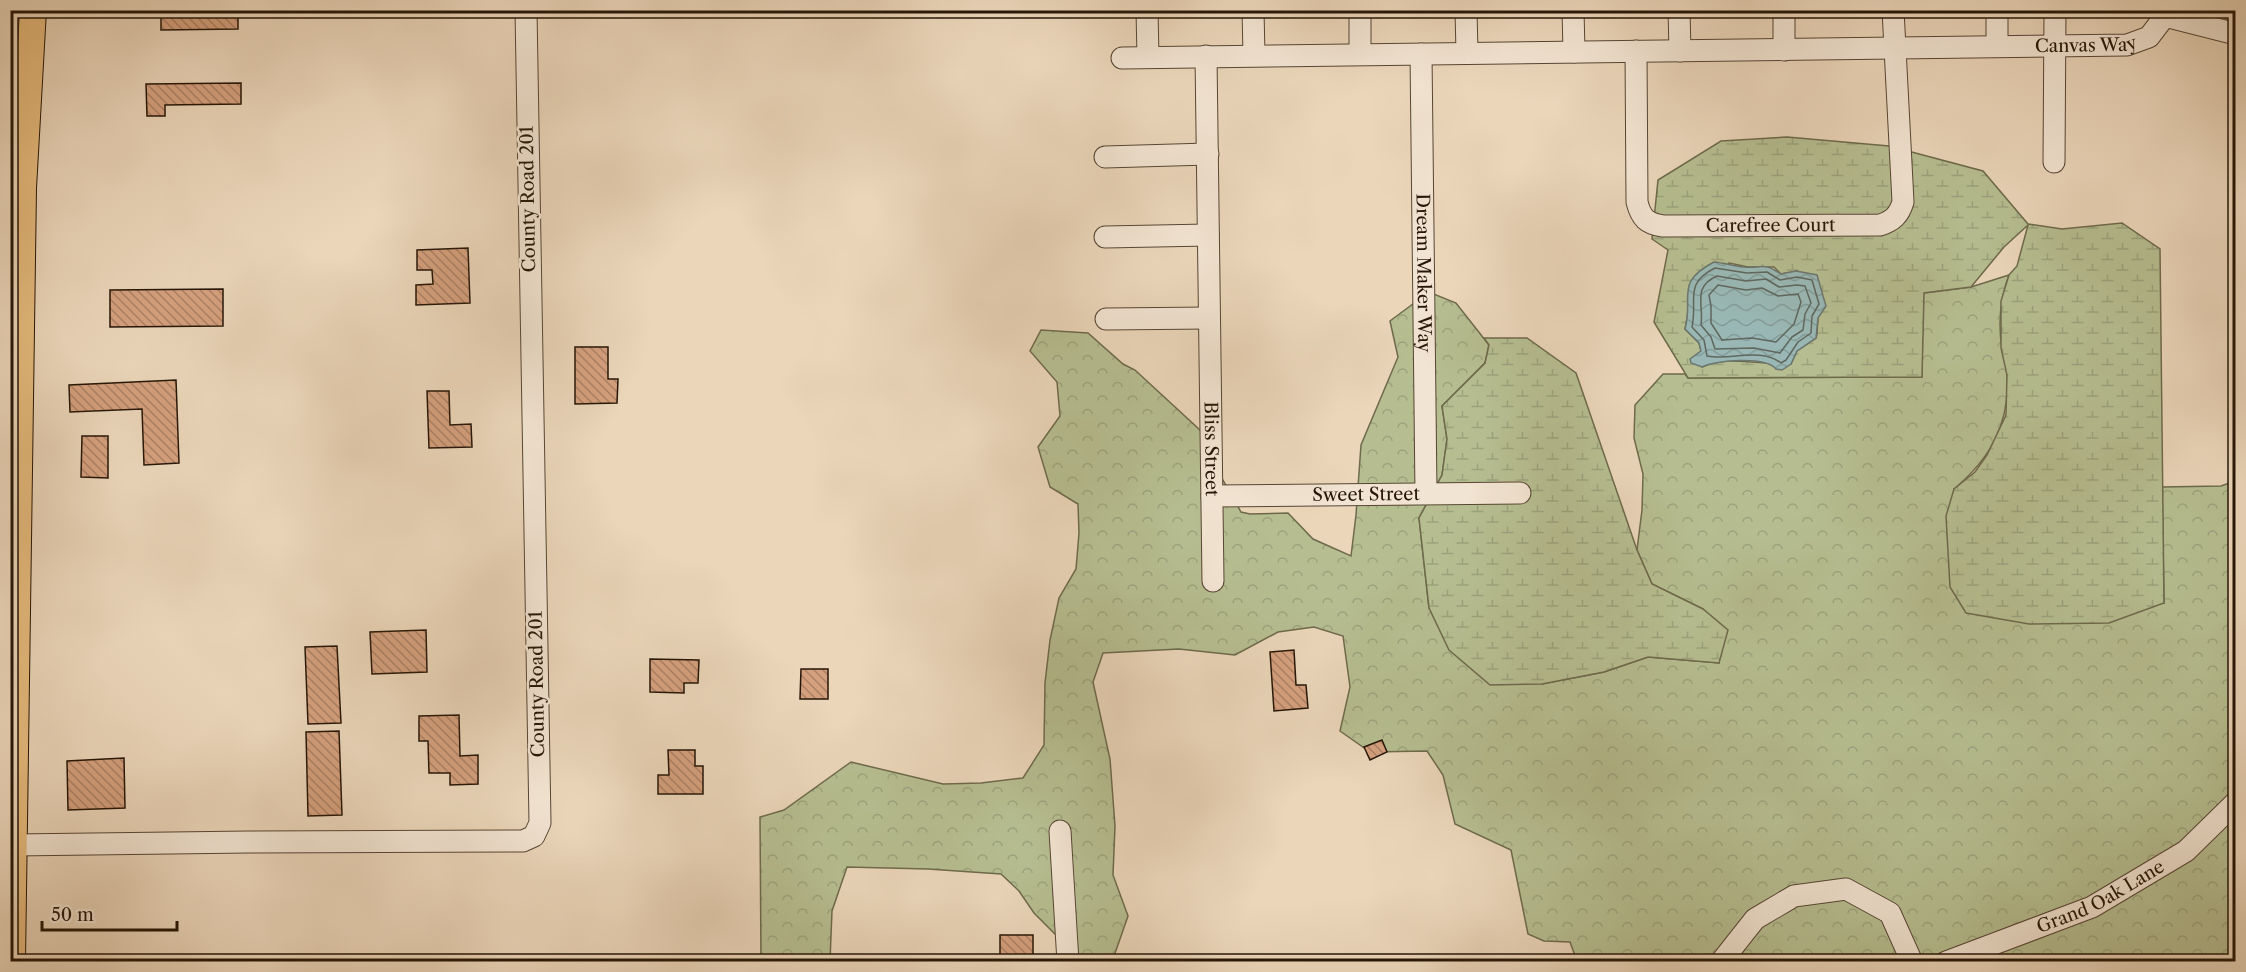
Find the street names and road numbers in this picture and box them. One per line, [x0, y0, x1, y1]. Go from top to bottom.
street label: Canvas Way [2035, 31, 2141, 57]
street label: County Road 201 [516, 125, 540, 272]
street label: Dream Maker Way [1412, 193, 1435, 354]
street label: Carefree Court [1706, 214, 1836, 237]
street label: Bliss Street [1200, 401, 1223, 497]
street label: Sweet Street [1312, 483, 1420, 506]
street label: County Road 201 [525, 610, 549, 757]
street label: Grand Oak Lane [2034, 855, 2168, 938]

